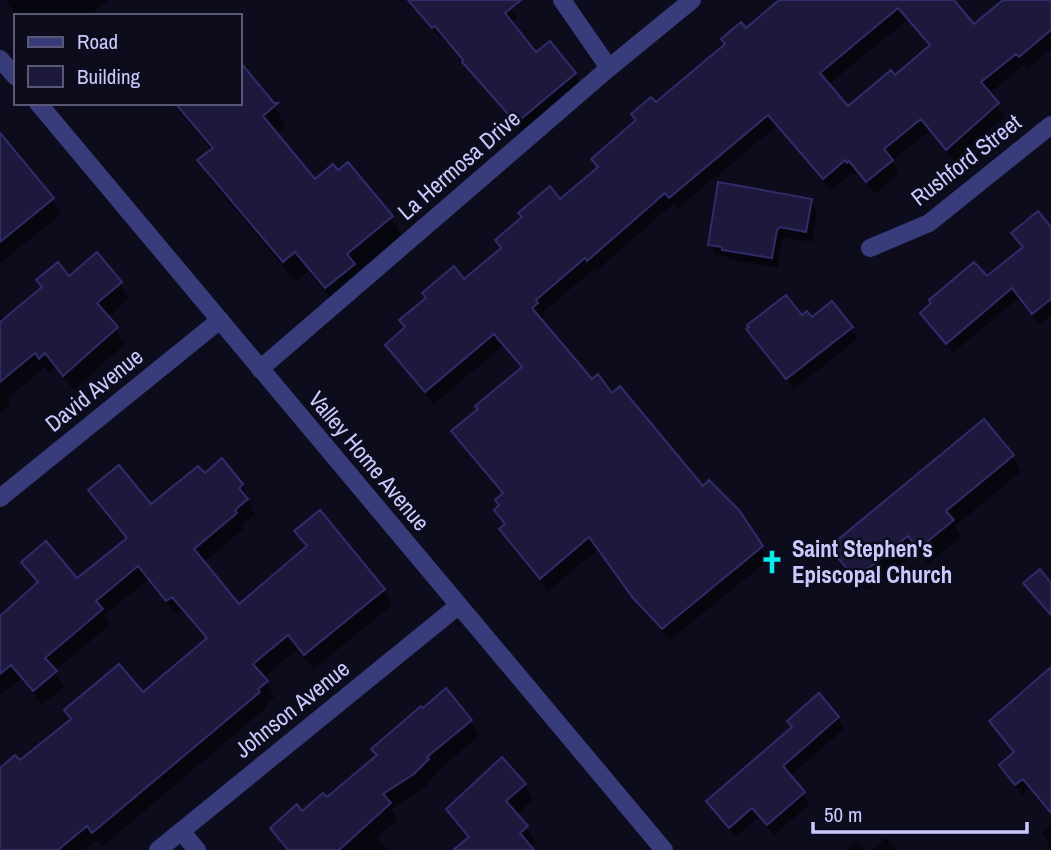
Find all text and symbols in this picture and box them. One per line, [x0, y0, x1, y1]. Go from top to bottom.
legend [14, 14, 242, 105]
text: Road [77, 27, 118, 56]
text: Building [77, 62, 141, 91]
street label: La Hermosa Drive [391, 103, 527, 227]
street label: Rushford Street [904, 107, 1027, 212]
street label: David Avenue [38, 341, 149, 439]
street label: Valley Home Avenue [302, 384, 437, 537]
place label: Saint Stephen's Episcopal Church [792, 533, 952, 590]
church icon: Saint Stephen's Episcopal Church [758, 548, 786, 576]
street label: Johnson Avenue [228, 653, 356, 764]
scale bar [813, 790, 1026, 834]
text: 50 m [824, 800, 862, 829]

